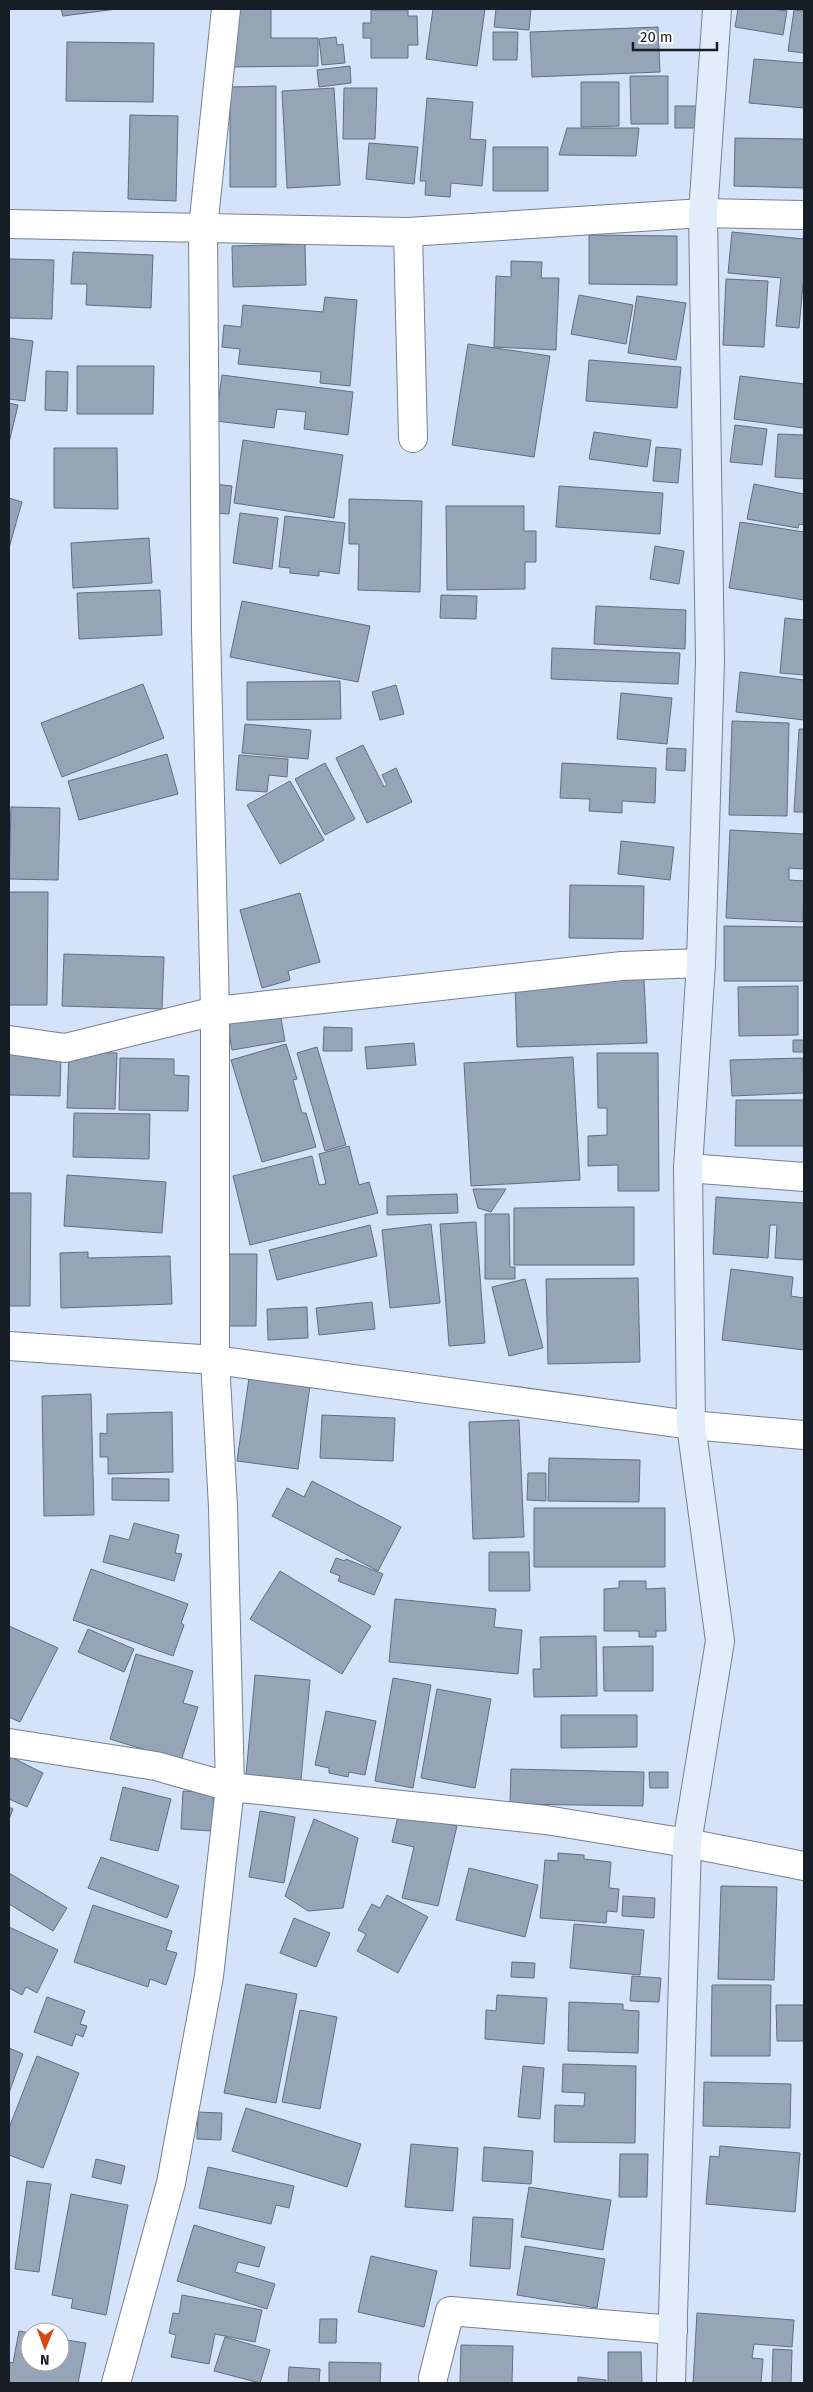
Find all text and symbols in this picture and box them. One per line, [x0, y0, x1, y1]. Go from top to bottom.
scale bar [633, 20, 717, 52]
text: 20 m [640, 28, 673, 46]
north arrow [20, 2322, 70, 2372]
text: N [40, 2351, 50, 2368]

